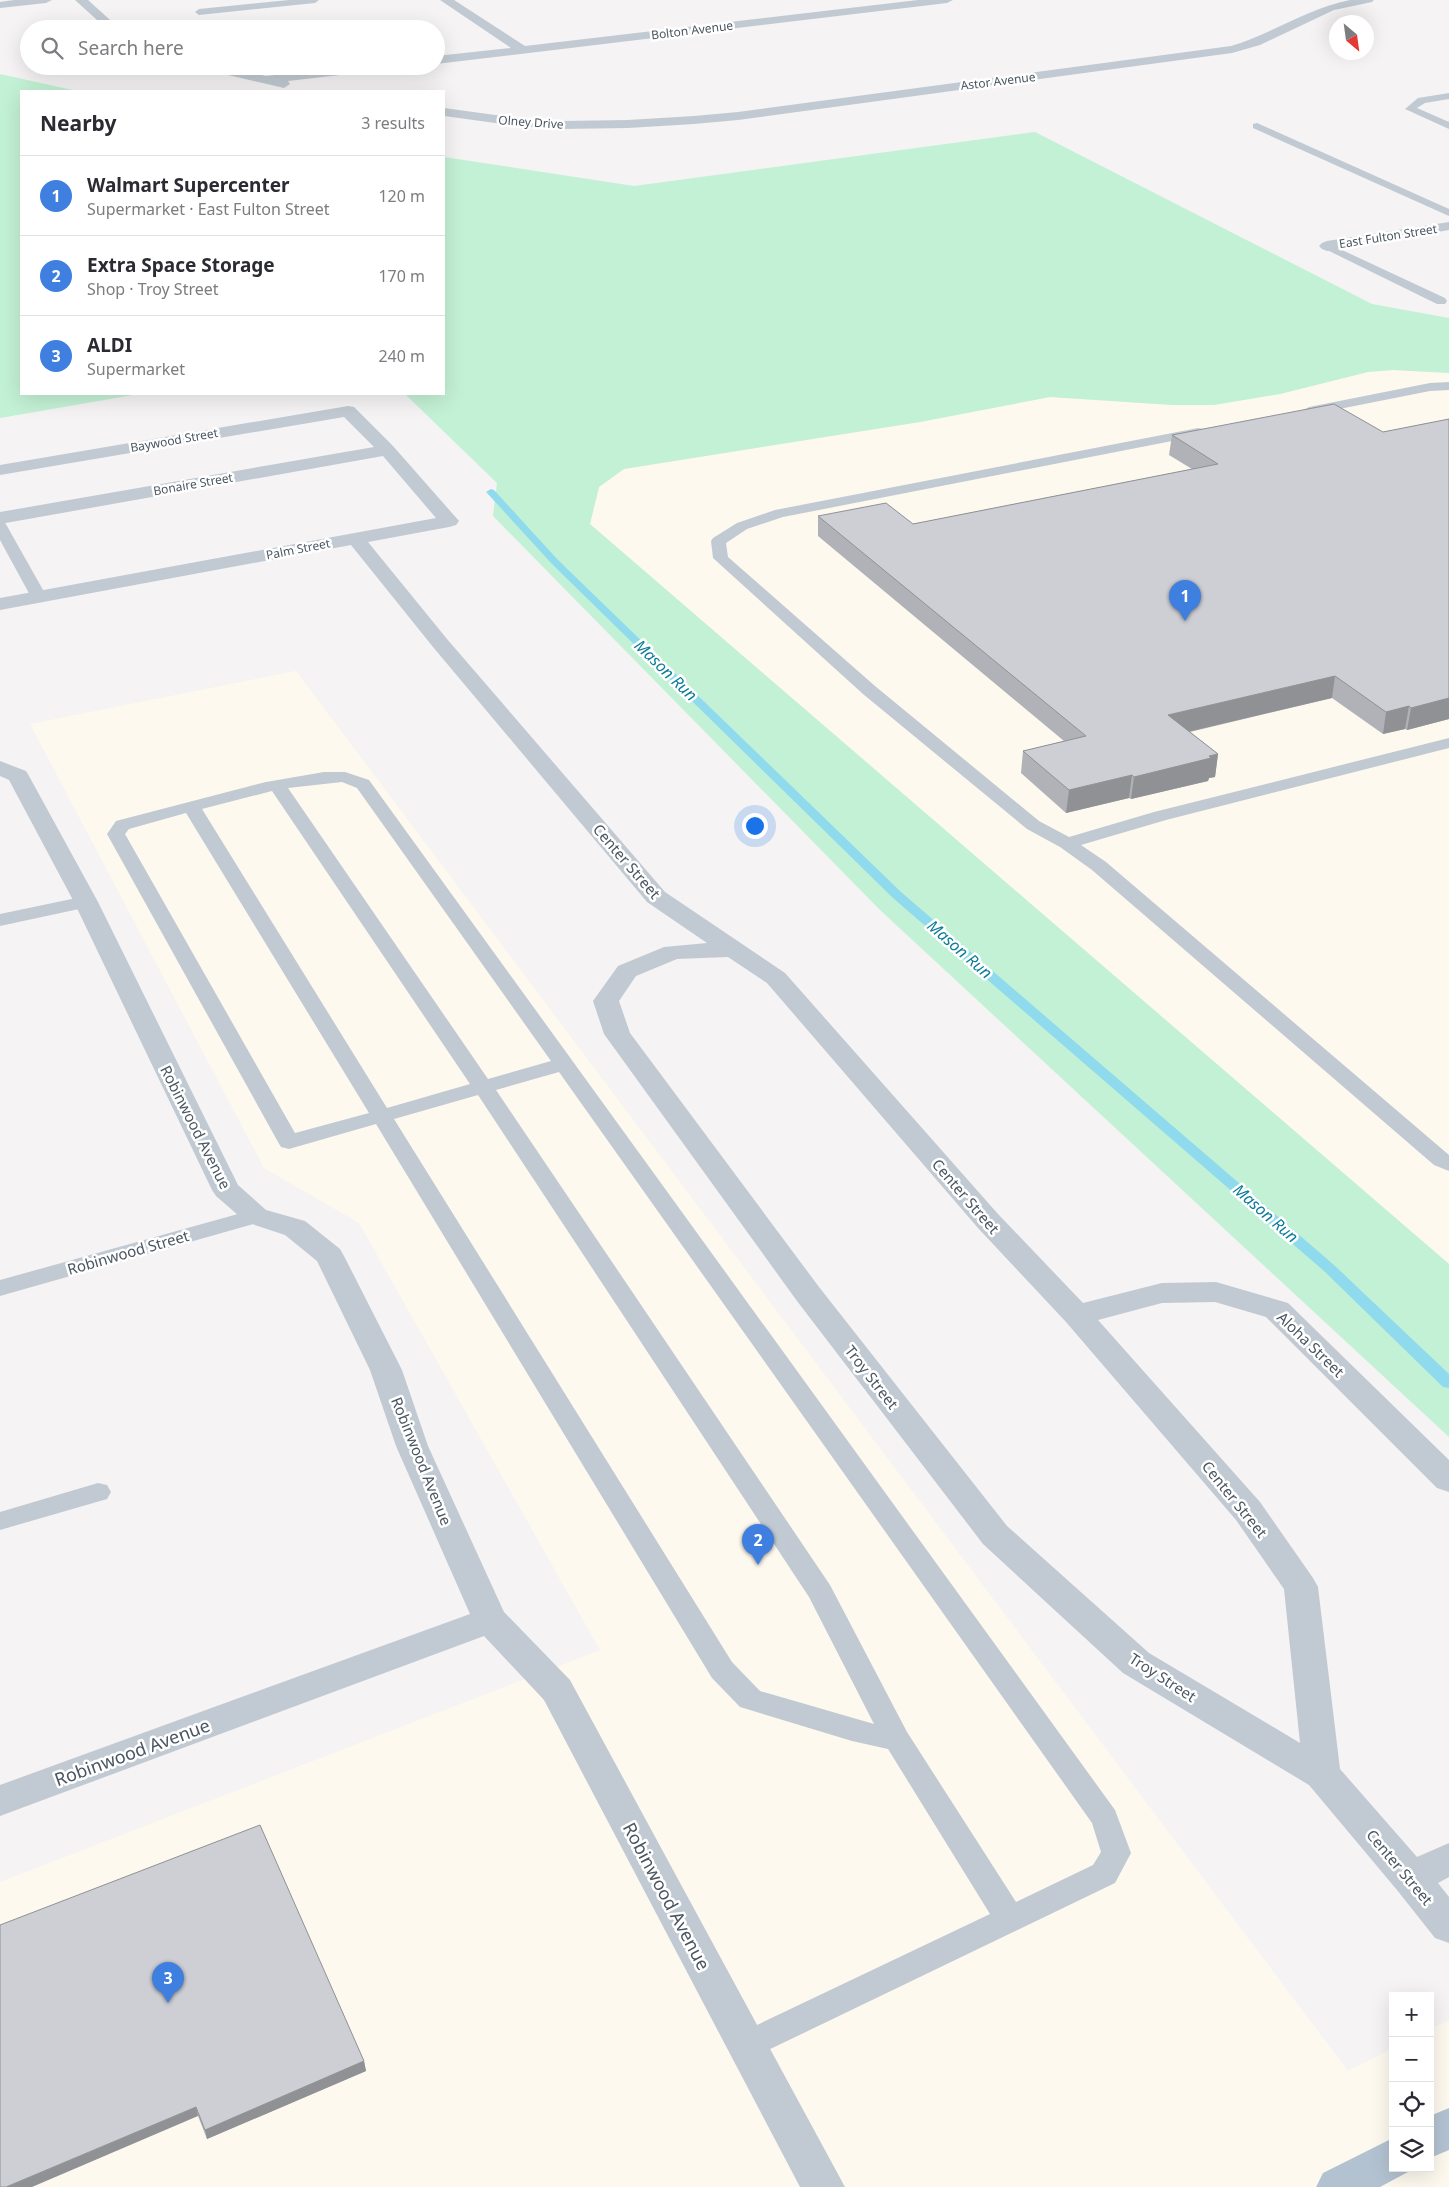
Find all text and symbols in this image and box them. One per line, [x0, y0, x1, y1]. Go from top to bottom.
north arrow [1329, 15, 1374, 60]
street label: Bolton Avenue [650, 17, 734, 43]
search box [20, 20, 445, 75]
icon: search [38, 34, 66, 62]
text: Search here [78, 35, 184, 61]
street label: Astor Avenue [960, 68, 1037, 94]
text: Nearby [40, 109, 116, 137]
street label: Olney Drive [498, 111, 564, 133]
text: 3 results [361, 112, 425, 134]
text: Walmart Supercenter [87, 172, 289, 198]
text: 1 [51, 185, 61, 207]
text: 120 m [378, 185, 425, 207]
text: Supermarket · East Fulton Street [87, 198, 330, 220]
street label: East Fulton Street [1338, 220, 1439, 252]
text: Extra Space Storage [87, 252, 275, 278]
text: 2 [51, 265, 61, 287]
text: 170 m [378, 265, 425, 287]
text: Shop · Troy Street [87, 278, 219, 300]
text: ALDI [87, 332, 132, 358]
text: 3 [51, 345, 61, 367]
text: 240 m [378, 345, 425, 367]
text: Supermarket [87, 358, 185, 380]
street label: Baywood Street [129, 424, 220, 456]
street label: Bonaire Street [152, 469, 235, 499]
street label: Palm Street [265, 534, 332, 564]
pin: 1 [1169, 580, 1201, 621]
water label: Mason Run [630, 634, 702, 706]
your location [742, 813, 768, 839]
street label: Center Street [589, 819, 665, 903]
water label: Mason Run [923, 915, 997, 983]
street label: Robinwood Avenue [156, 1062, 236, 1192]
street label: Center Street [928, 1154, 1004, 1238]
water label: Mason Run [1229, 1179, 1303, 1247]
street label: Robinwood Street [65, 1225, 192, 1279]
street label: Aloha Street [1273, 1307, 1349, 1381]
street label: Troy Street [841, 1341, 904, 1413]
street label: Robinwood Avenue [387, 1394, 457, 1528]
street label: Center Street [1198, 1457, 1272, 1542]
pin: 2 [742, 1524, 774, 1565]
street label: Troy Street [1126, 1648, 1201, 1706]
street label: Robinwood Avenue [51, 1713, 213, 1791]
street label: Robinwood Avenue [618, 1818, 716, 1974]
street label: Center Street [1362, 1825, 1438, 1910]
pin: 3 [152, 1962, 184, 2003]
map controls [1389, 1992, 1434, 2172]
button: + [1389, 1992, 1434, 2037]
button: − [1389, 2037, 1434, 2082]
button: locate [1389, 2082, 1434, 2127]
button: layers [1389, 2127, 1434, 2172]

